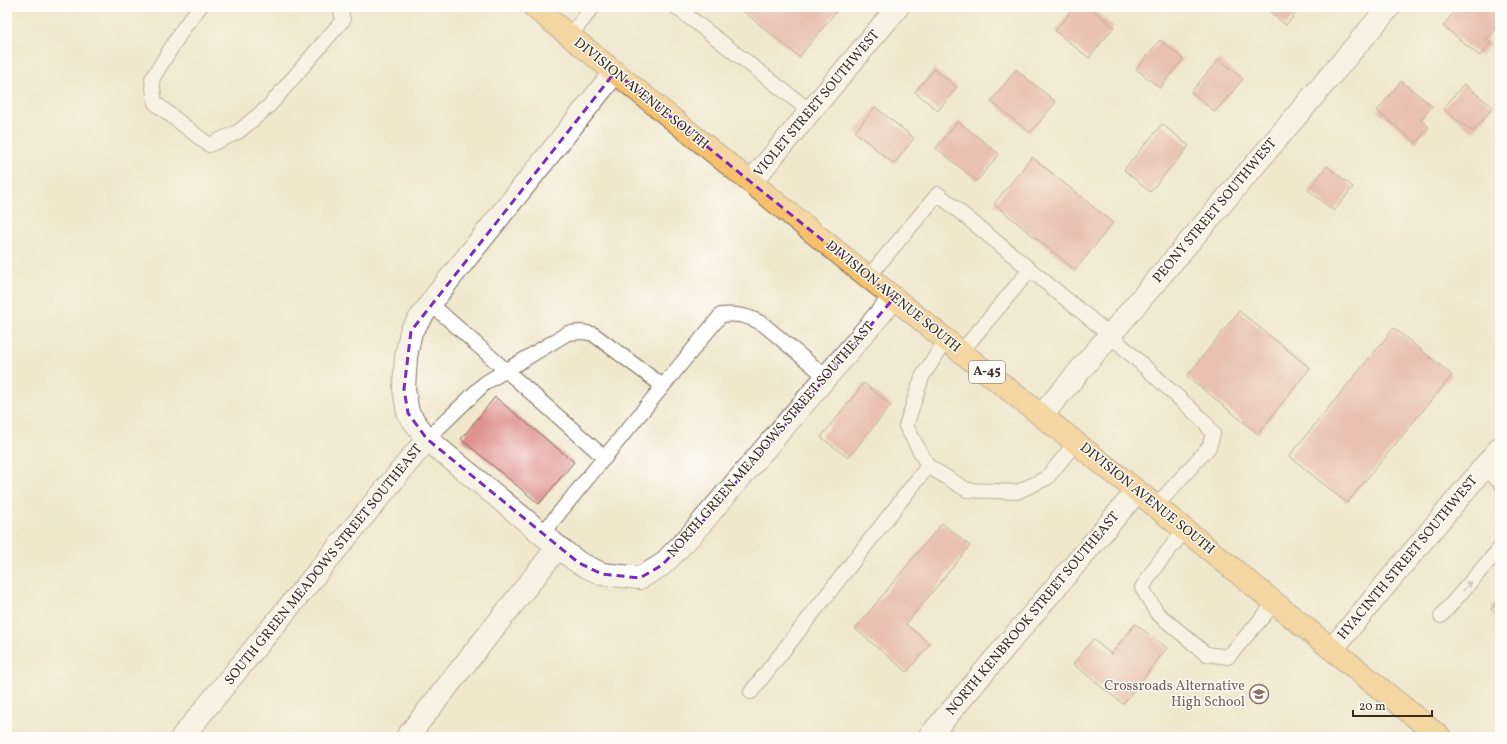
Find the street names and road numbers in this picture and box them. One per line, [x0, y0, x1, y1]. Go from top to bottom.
street label: VIOLET STREET SOUTHWEST [750, 26, 884, 182]
street label: DIVISION AVENUE SOUTH [570, 34, 712, 154]
street label: PEONY STREET SOUTHWEST [1149, 135, 1281, 287]
street label: DIVISION AVENUE SOUTH [822, 237, 964, 357]
street label: NORTH GREEN MEADOWS STREET SOUTHEAST [663, 318, 879, 562]
road number: A-45 [969, 361, 1005, 383]
street label: DIVISION AVENUE SOUTH [1076, 439, 1218, 559]
street label: SOUTH GREEN MEADOWS STREET SOUTHEAST [221, 440, 427, 690]
street label: HYACINTH STREET SOUTHWEST [1334, 472, 1482, 644]
street label: NORTH KENBROOK STREET SOUTHEAST [942, 508, 1124, 720]

